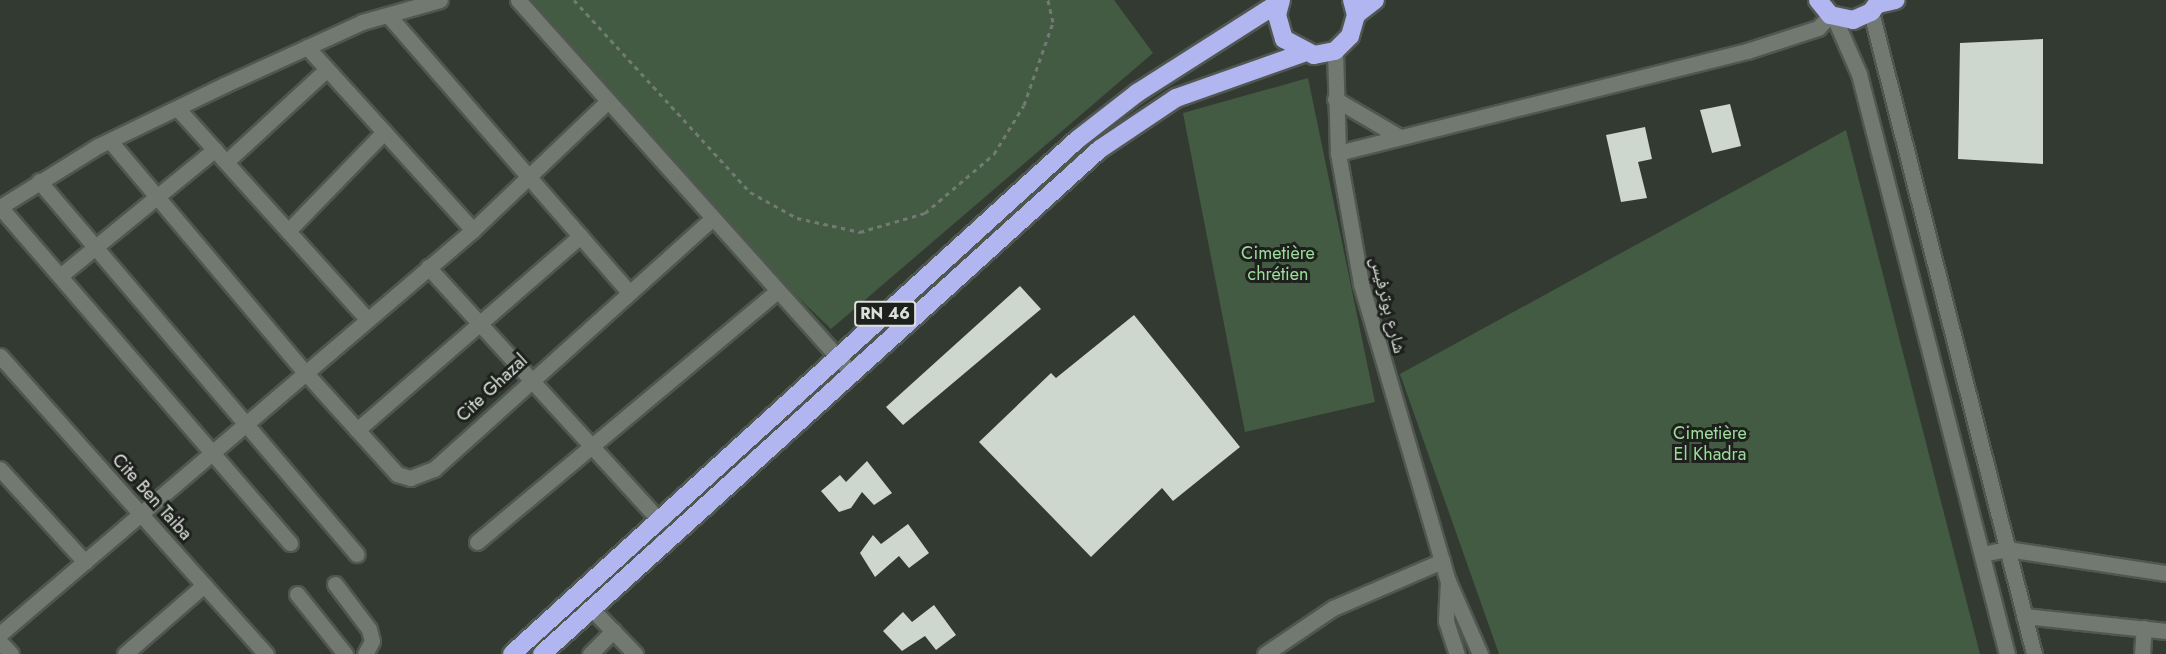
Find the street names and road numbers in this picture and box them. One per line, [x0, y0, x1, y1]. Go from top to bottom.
street label: شارع بوترفيس [1366, 254, 1410, 356]
road number: RN 46 [854, 301, 916, 327]
street label: Cite Ghazal [452, 350, 532, 426]
street label: Cite Ben Taiba [108, 449, 196, 545]

